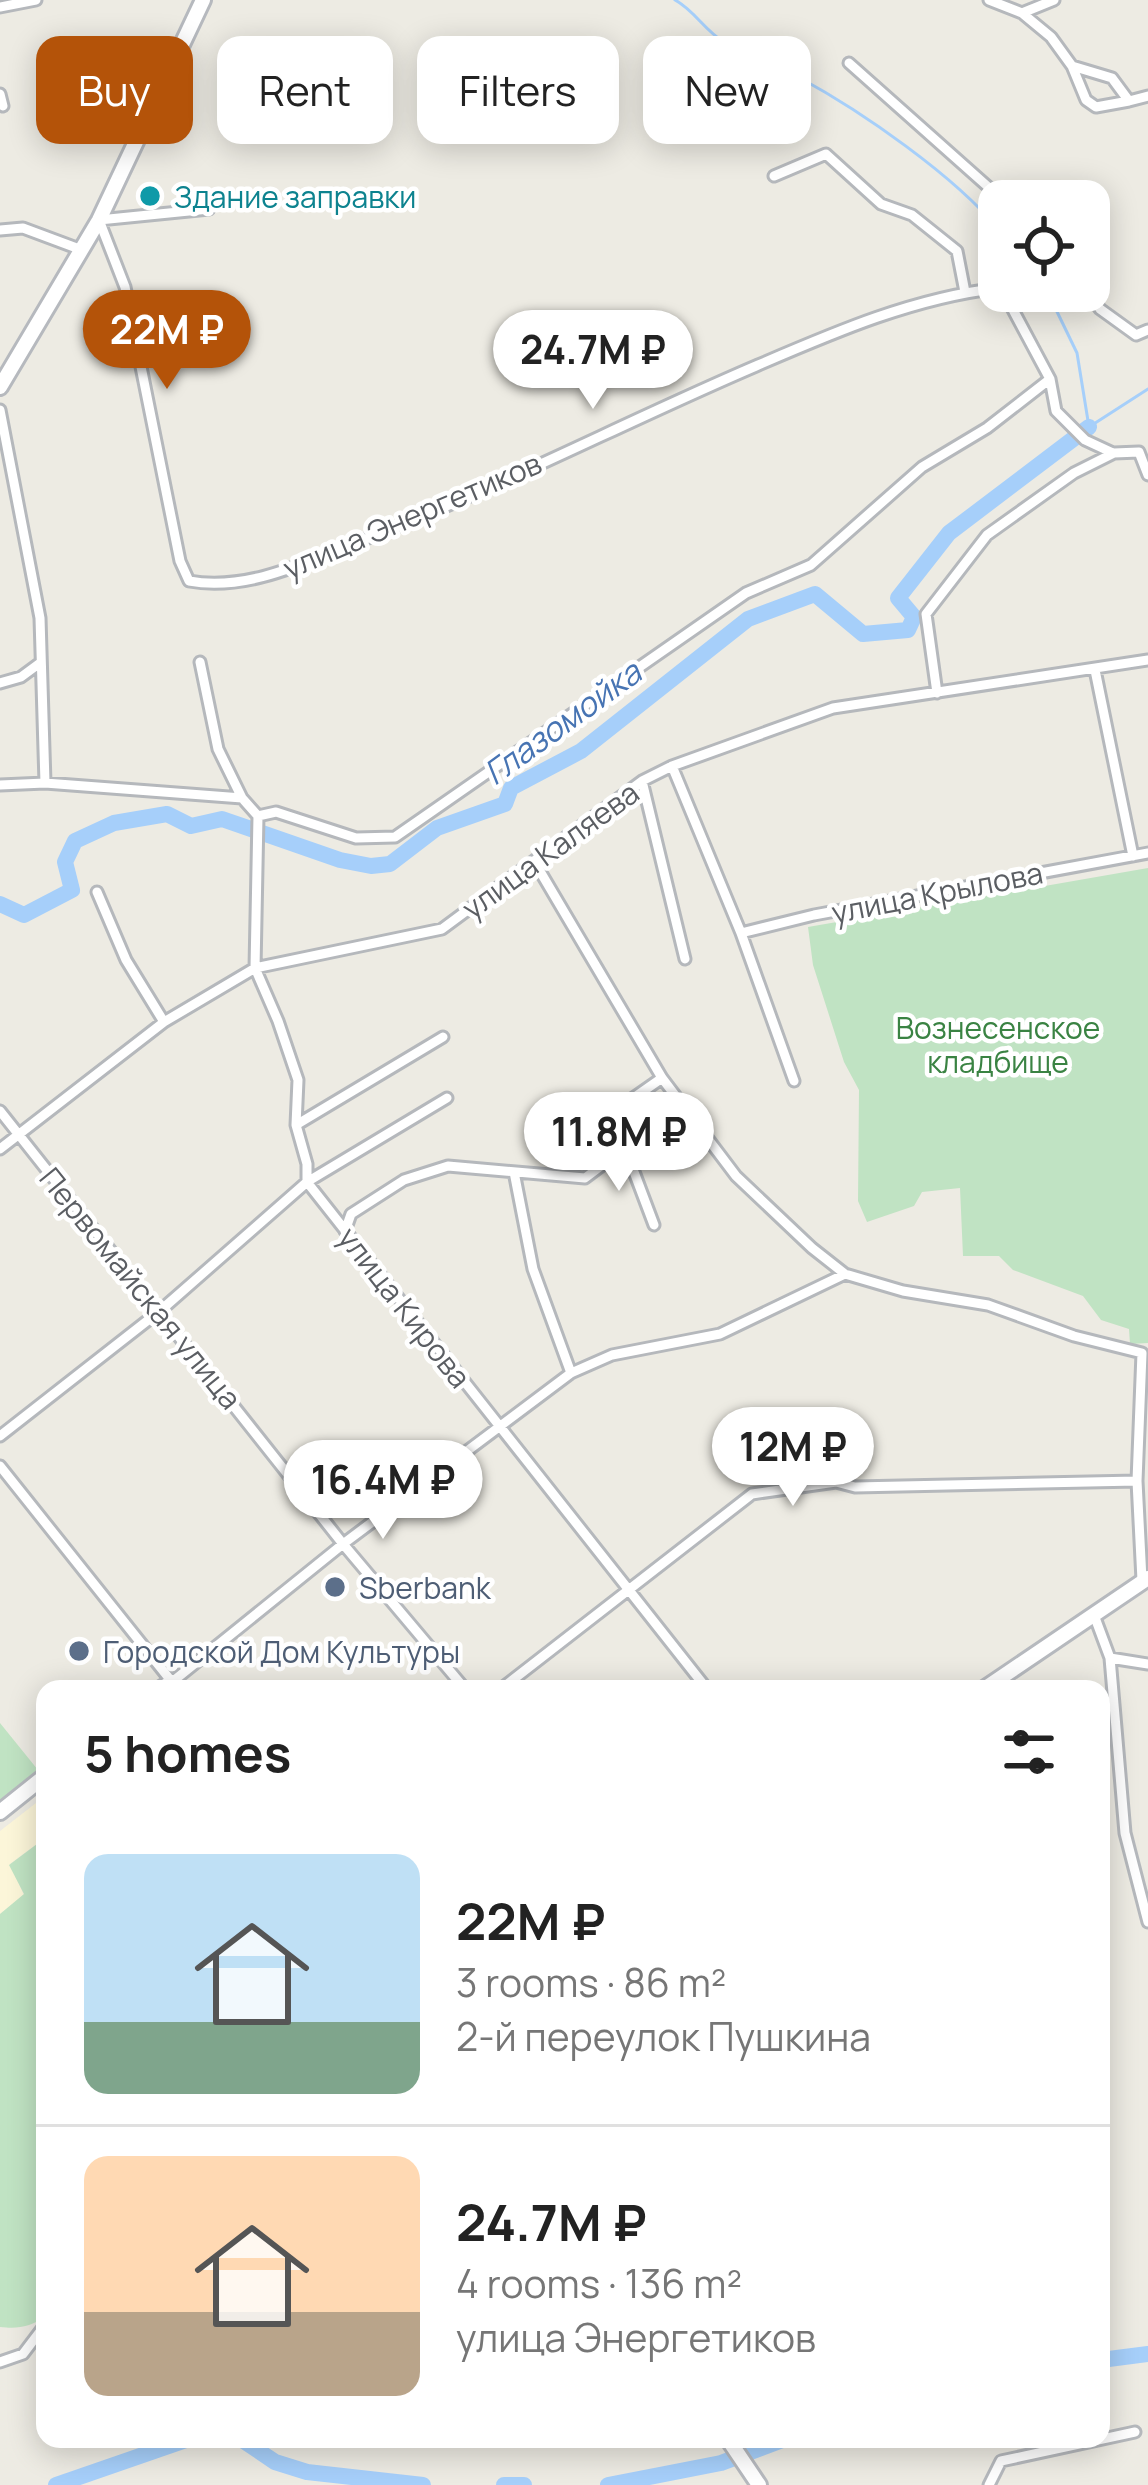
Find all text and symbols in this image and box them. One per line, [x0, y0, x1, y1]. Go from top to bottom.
chip: Buy [36, 36, 193, 144]
chip: Rent [217, 36, 393, 144]
chip: Filters [417, 36, 619, 144]
chip: New [643, 36, 811, 144]
place label: Здание заправки [174, 176, 416, 217]
map controls [978, 180, 1110, 312]
button: locate [978, 180, 1110, 312]
marker: Здание заправки [137, 183, 163, 209]
pin: 22M ₽ [83, 290, 251, 392]
text: 22M ₽ [110, 302, 224, 356]
pin: 24.7M ₽ [482, 310, 704, 412]
text: 24.7M ₽ [520, 322, 666, 376]
street label: улица Энергетиков [277, 442, 547, 588]
water label: Глазомойка [474, 649, 651, 794]
street label: улица Каляева [453, 772, 647, 928]
street label: улица Крылова [828, 851, 1046, 933]
park label: Вознесенское кладбище [896, 1007, 1100, 1082]
pin: 11.8M ₽ [508, 1092, 730, 1194]
text: 11.8M ₽ [551, 1104, 687, 1158]
street label: Первомайская улица [31, 1159, 251, 1417]
street label: улица Кирова [329, 1218, 481, 1396]
pin: 12M ₽ [709, 1407, 877, 1509]
text: 12M ₽ [739, 1419, 847, 1473]
pin: 16.4M ₽ [272, 1440, 494, 1542]
text: 16.4M ₽ [311, 1452, 455, 1506]
place label: Sberbank [359, 1567, 492, 1608]
marker: Sberbank [322, 1574, 348, 1600]
place label: Городской Дом Культуры [103, 1631, 460, 1672]
marker: Городской Дом Культуры [66, 1638, 92, 1664]
text: 5 homes [84, 1718, 291, 1787]
icon: filters [996, 1719, 1062, 1785]
text: 22M ₽ [456, 1886, 605, 1955]
icon: home [180, 1902, 324, 2046]
text: 3 rooms · 86 m² [456, 1955, 726, 2009]
text: 2-й переулок Пушкина [456, 2009, 871, 2063]
text: 24.7M ₽ [456, 2187, 647, 2256]
icon: home [180, 2204, 324, 2348]
text: 4 rooms · 136 m² [456, 2256, 742, 2310]
text: улица Энергетиков [456, 2310, 816, 2364]

